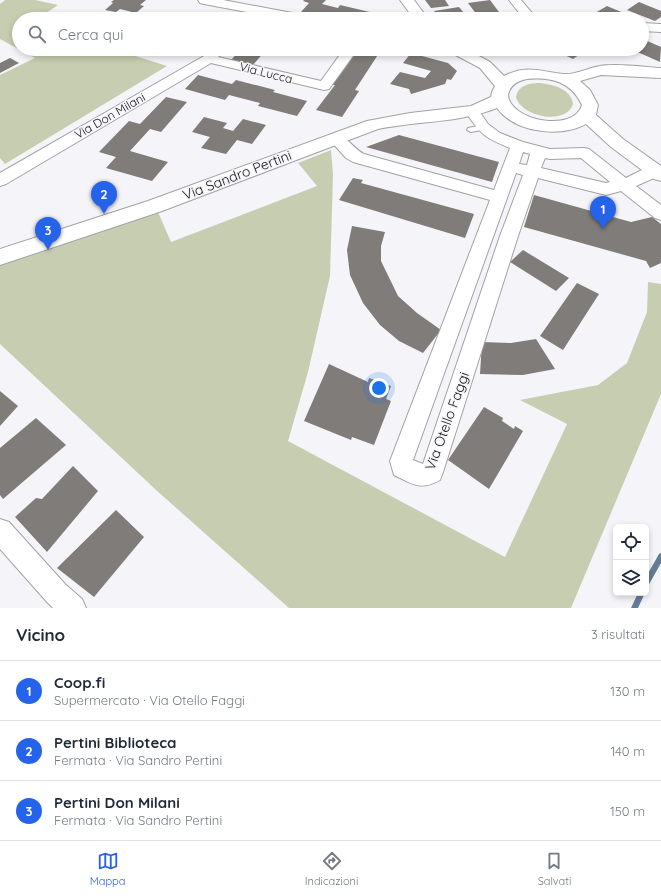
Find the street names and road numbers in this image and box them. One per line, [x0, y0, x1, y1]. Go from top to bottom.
street label: Via Lucca [238, 59, 294, 86]
street label: Via Don Milani [72, 89, 148, 142]
street label: Via Sandro Pertini [180, 146, 294, 204]
street label: Via Otello Faggi [421, 369, 473, 473]

